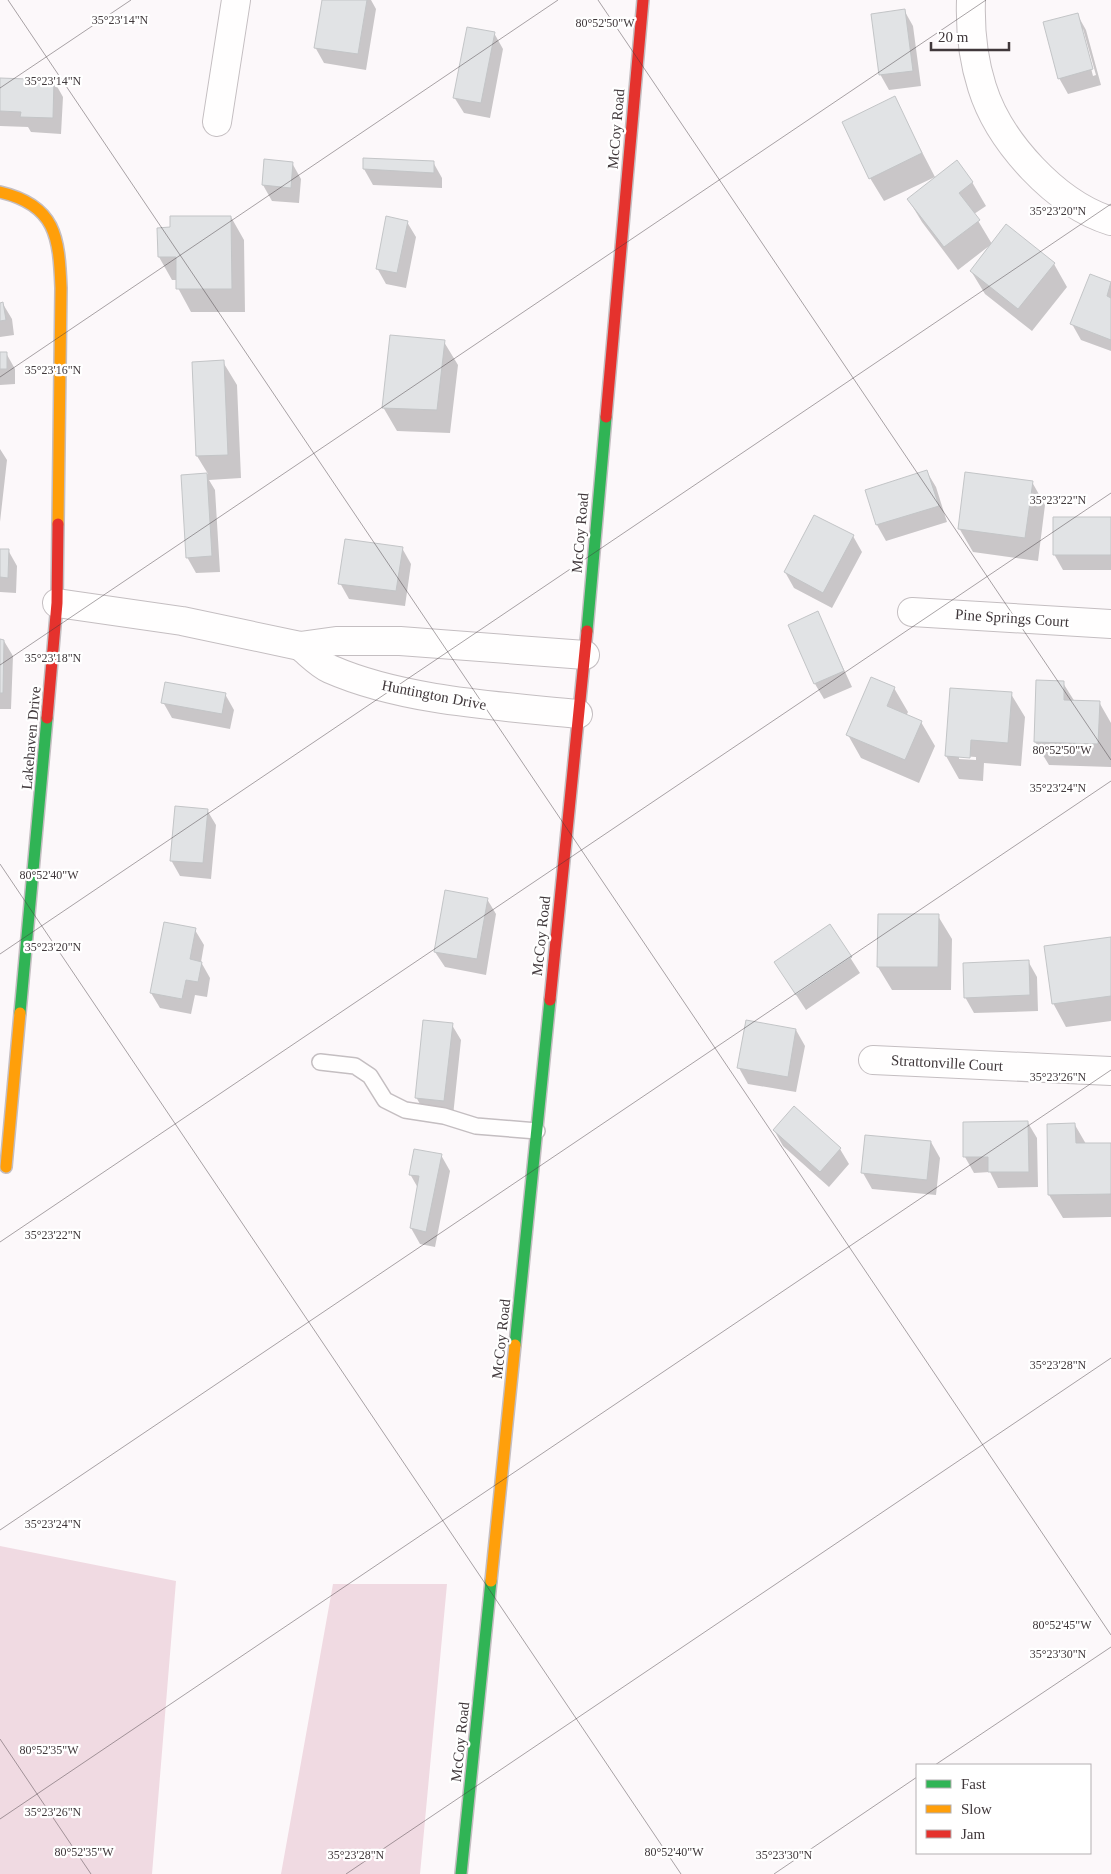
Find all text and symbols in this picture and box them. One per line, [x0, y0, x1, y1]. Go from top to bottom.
text: 35°23'14"N [92, 13, 149, 27]
text: 80°52'50"W [575, 16, 635, 30]
scale bar [931, 20, 1008, 52]
text: 20 m [938, 29, 969, 45]
text: 35°23'14"N [25, 74, 82, 88]
street label: McCoy Road [605, 88, 628, 170]
text: 35°23'20"N [1030, 204, 1087, 218]
text: 35°23'16"N [25, 363, 82, 377]
street label: McCoy Road [569, 492, 592, 574]
text: 35°23'22"N [1030, 493, 1087, 507]
street label: Pine Springs Court [954, 606, 1070, 630]
text: 35°23'18"N [25, 651, 82, 665]
street label: Huntington Drive [380, 677, 488, 713]
street label: Lakehaven Drive [19, 685, 44, 790]
text: 80°52'50"W [1032, 743, 1092, 757]
text: 35°23'24"N [1030, 781, 1087, 795]
text: 80°52'40"W [19, 868, 79, 882]
street label: McCoy Road [529, 895, 553, 977]
text: 35°23'20"N [25, 940, 82, 954]
street label: Strattonville Court [891, 1052, 1004, 1074]
text: 35°23'26"N [1030, 1070, 1087, 1084]
text: 35°23'22"N [25, 1228, 82, 1242]
street label: McCoy Road [489, 1298, 513, 1380]
text: 35°23'28"N [1030, 1358, 1087, 1372]
text: 35°23'24"N [25, 1517, 82, 1531]
text: 80°52'45"W [1032, 1618, 1092, 1632]
text: 35°23'30"N [1030, 1647, 1087, 1661]
street label: McCoy Road [448, 1701, 472, 1783]
text: 80°52'35"W [19, 1743, 79, 1757]
legend [916, 1764, 1091, 1854]
text: Fast [961, 1776, 987, 1792]
text: Slow [961, 1801, 992, 1817]
text: 35°23'26"N [25, 1805, 82, 1819]
text: Jam [961, 1826, 985, 1842]
text: 80°52'35"W [54, 1845, 114, 1859]
text: 80°52'40"W [644, 1845, 704, 1859]
text: 35°23'28"N [328, 1848, 385, 1862]
text: 35°23'30"N [756, 1848, 813, 1862]

